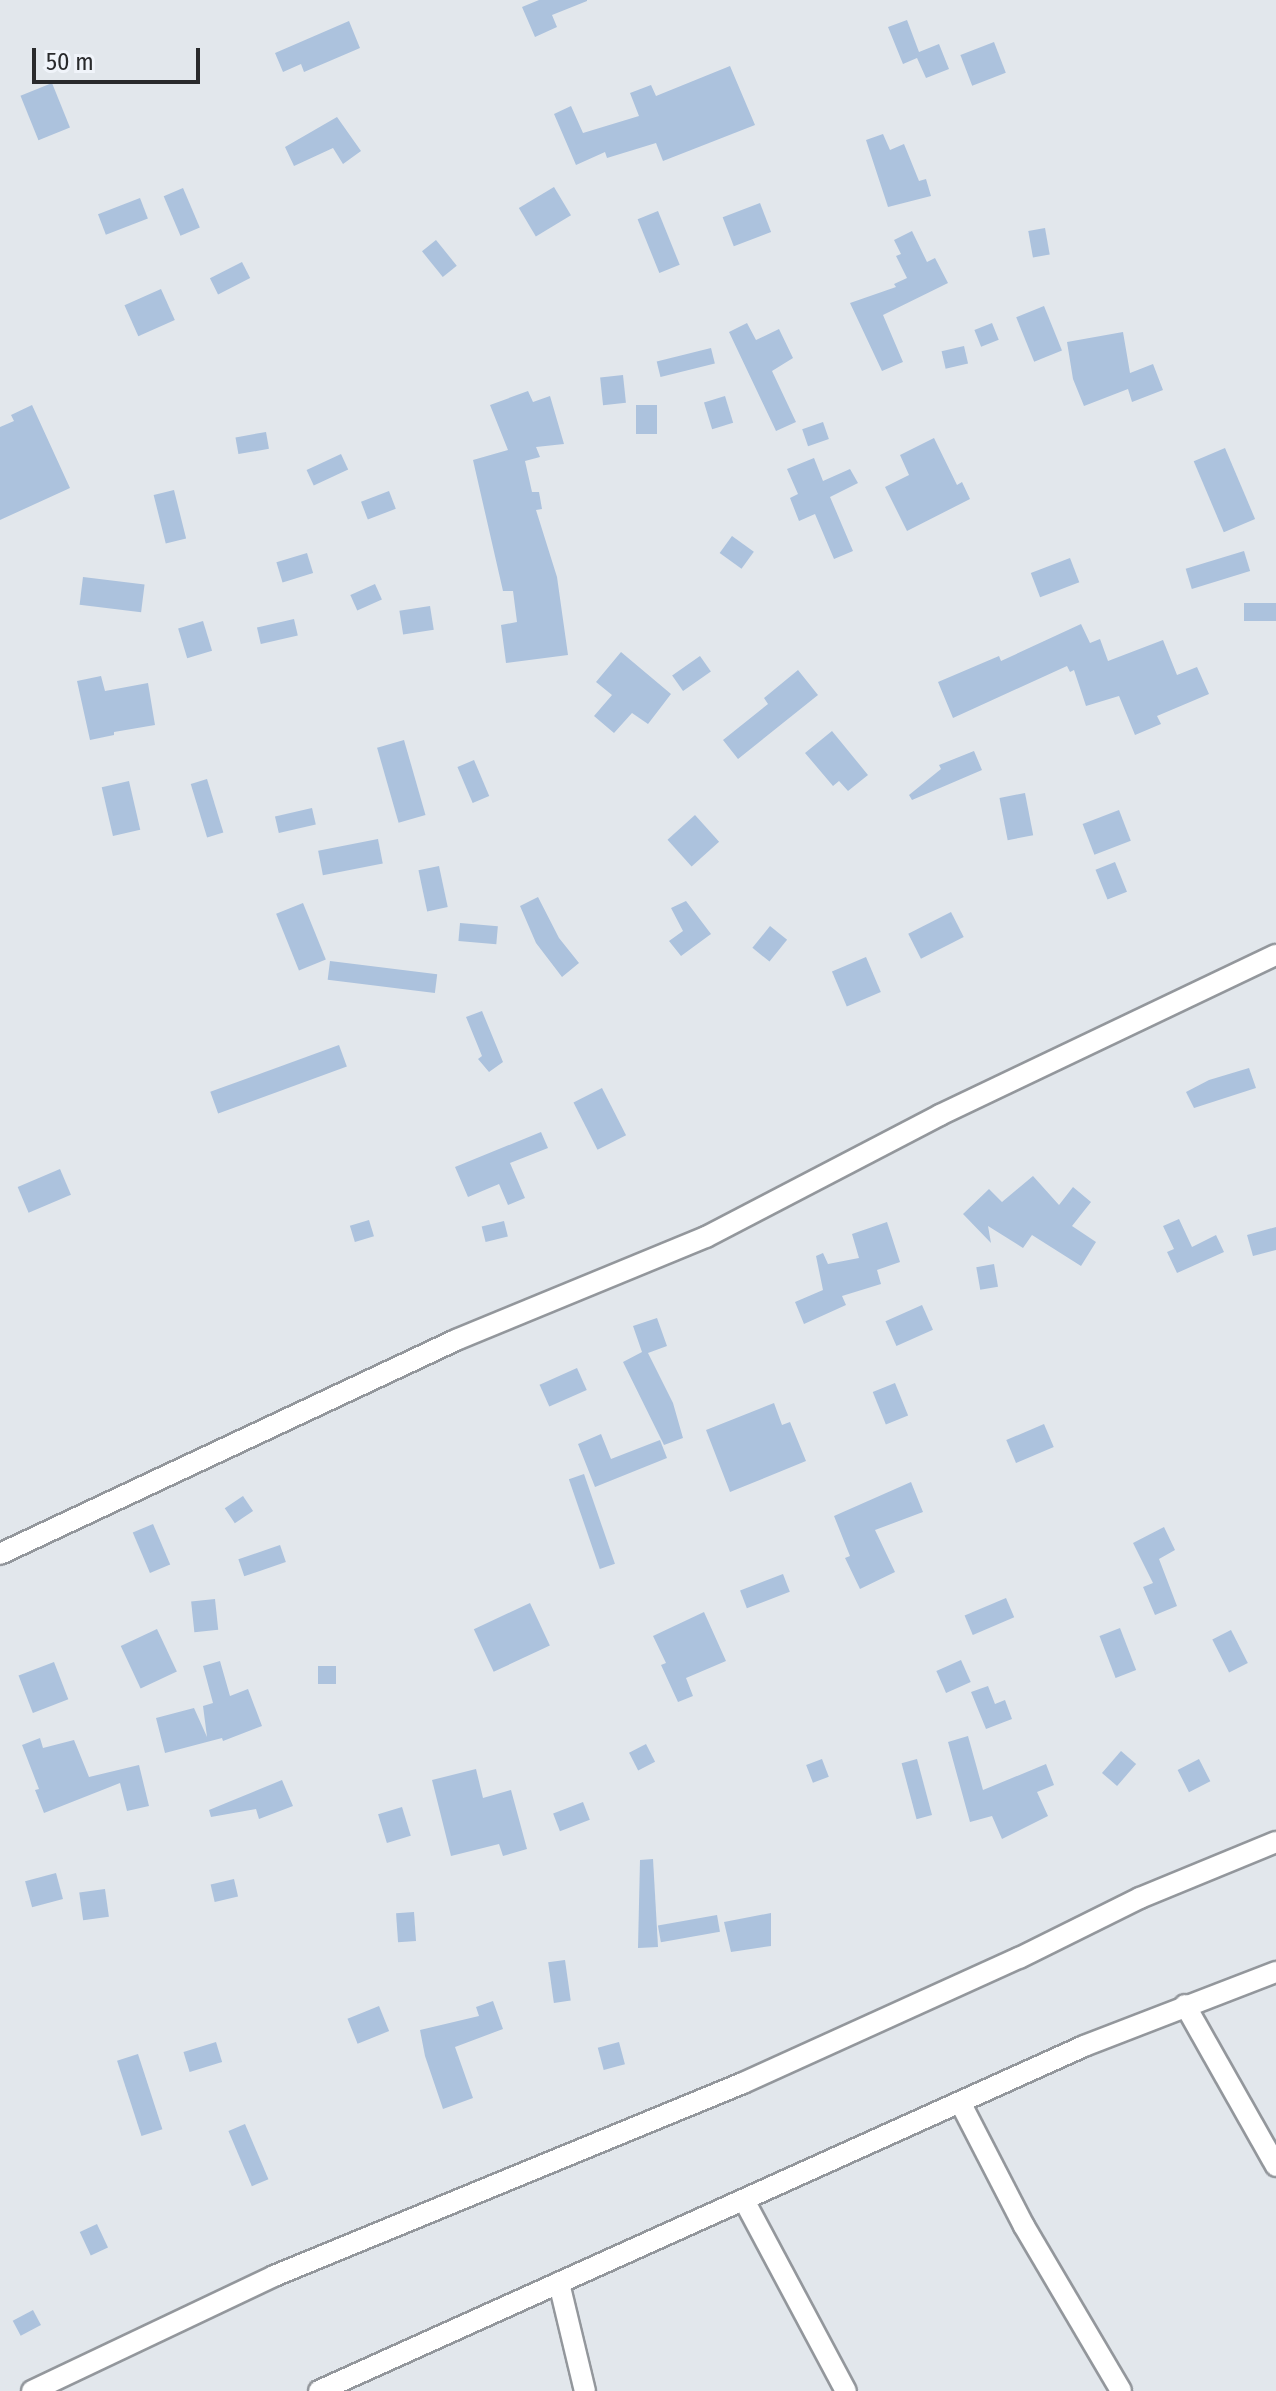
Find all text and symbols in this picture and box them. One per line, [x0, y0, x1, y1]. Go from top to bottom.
scale bar [36, 32, 204, 82]
text: 50 m [46, 48, 94, 76]

